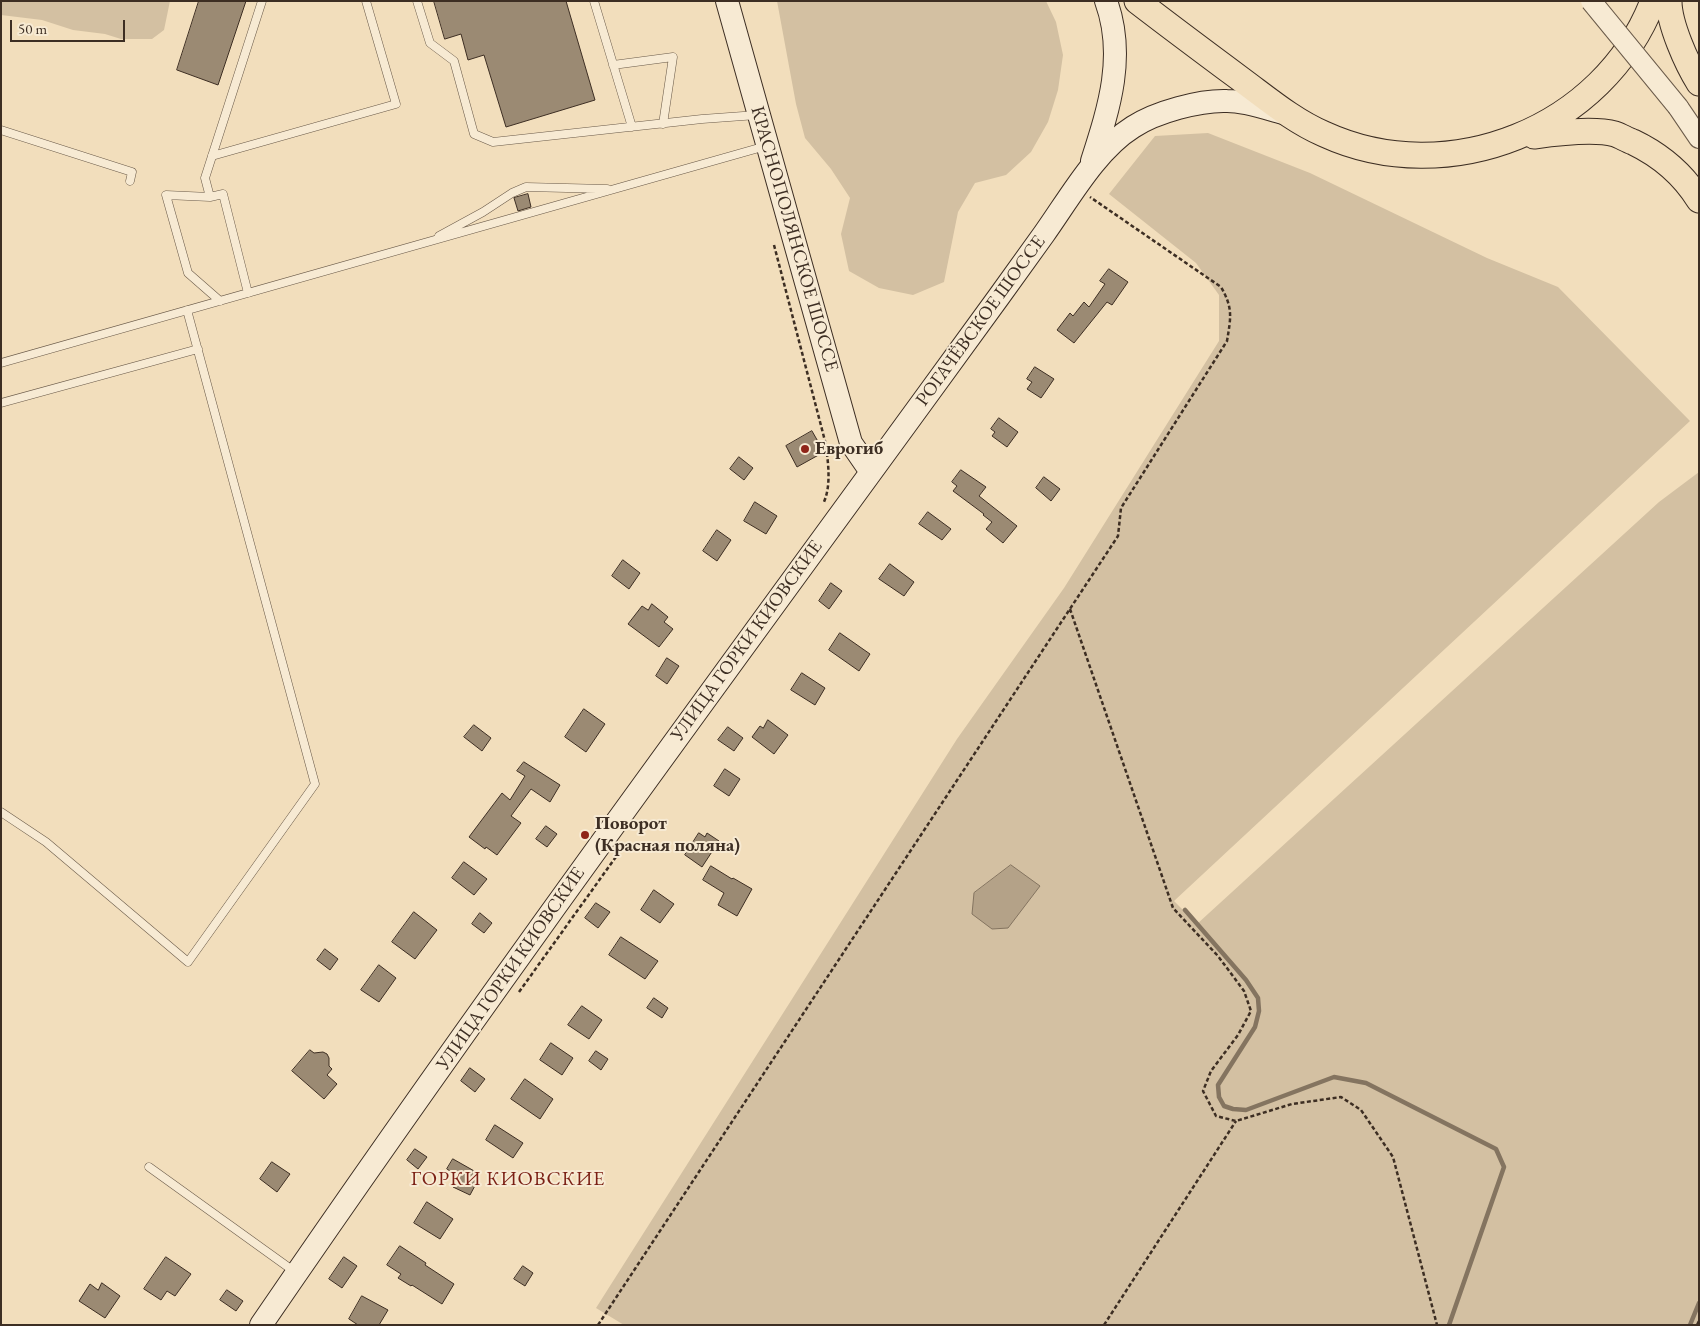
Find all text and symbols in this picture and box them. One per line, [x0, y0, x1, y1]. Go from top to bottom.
scale bar [12, 10, 128, 42]
text: 50 m [18, 19, 47, 38]
street label: КРАСНОПОЛЯНСКОЕ ШОССЕ [745, 104, 843, 374]
street label: РОГАЧЁВСКОЕ ШОССЕ [911, 231, 1051, 411]
place label: Еврогиб [815, 438, 883, 460]
marker: Еврогиб [799, 443, 811, 455]
street label: УЛИЦА ГОРКИ КИОВСКИЕ [666, 536, 828, 746]
place label: Поворот (Красная поляна) [595, 813, 740, 857]
marker: Поворот (Красная поляна) [579, 829, 591, 841]
street label: УЛИЦА ГОРКИ КИОВСКИЕ [432, 863, 590, 1075]
district label: ГОРКИ КИОВСКИЕ [409, 1168, 607, 1192]

